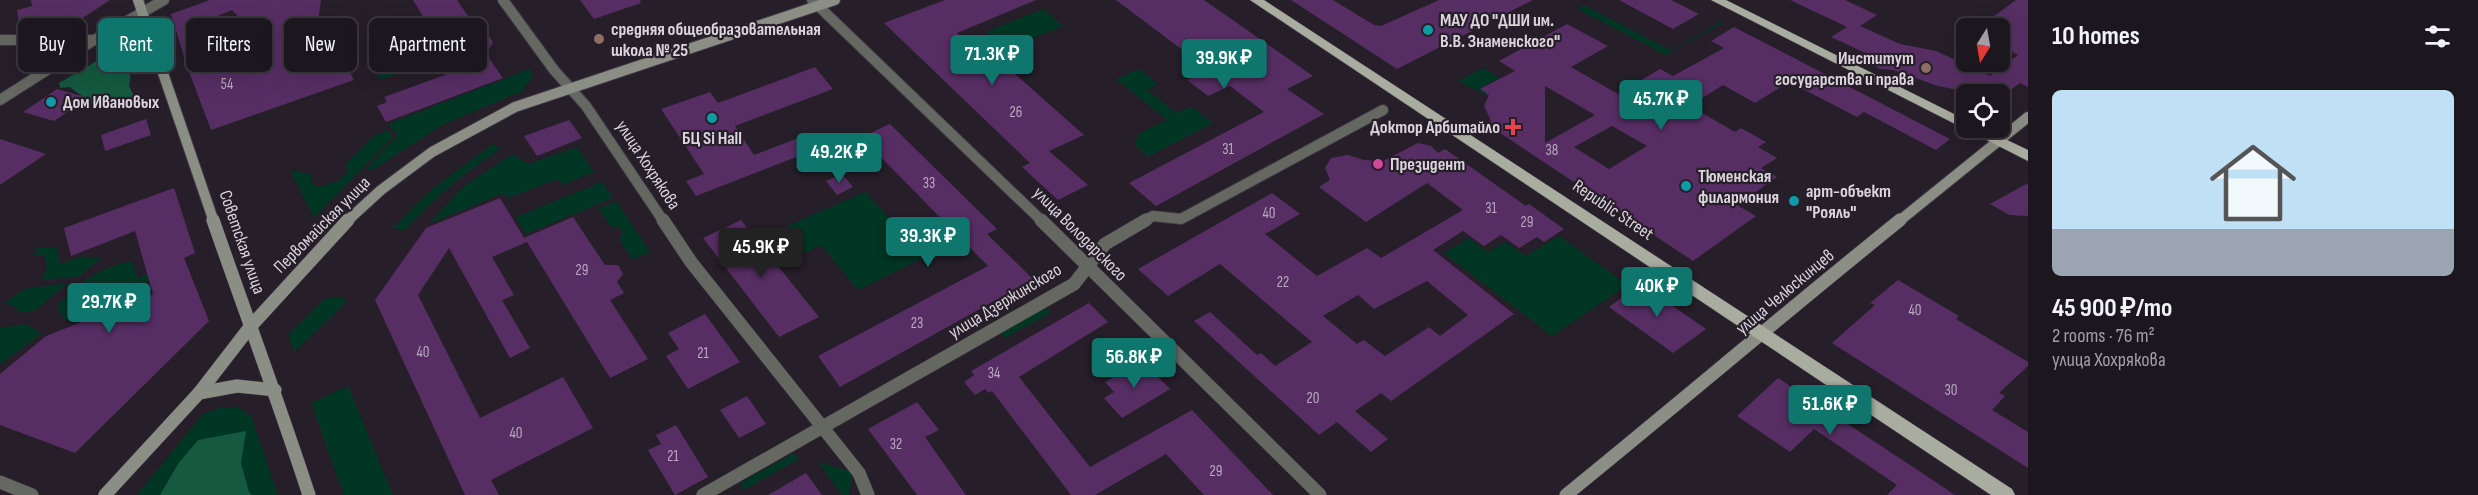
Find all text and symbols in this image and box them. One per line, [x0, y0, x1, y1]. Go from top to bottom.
place label: МАУ ДО "ДШИ им. В.В. Знаменского" [1440, 10, 1560, 52]
chip: Buy [18, 18, 86, 72]
chip: Rent [98, 18, 174, 72]
chip: Filters [186, 18, 272, 72]
chip: New [284, 18, 357, 72]
chip: Apartment [369, 18, 487, 72]
north arrow [1956, 18, 2010, 72]
map controls [1956, 18, 2010, 138]
place label: средняя общеобразовательная школа № 25 [611, 19, 821, 61]
icon: filters [2421, 20, 2454, 53]
text: 10 homes [2052, 21, 2140, 52]
marker: МАУ ДО "ДШИ им. В.В. Знаменского" [1421, 23, 1435, 37]
marker: средняя общеобразовательная школа № 25 [592, 32, 606, 46]
pin: 71.3K ₽ [937, 35, 1047, 86]
pin: 39.9K ₽ [1169, 39, 1279, 90]
text: 71.3K ₽ [964, 42, 1020, 66]
text: 39.9K ₽ [1196, 46, 1252, 70]
place label: Институт государства и права [1775, 48, 1914, 90]
marker: Институт государства и права [1919, 61, 1933, 75]
house number: 54 [221, 75, 233, 94]
pin: 45.7K ₽ [1606, 80, 1716, 131]
button: locate [1956, 84, 2010, 138]
text: 45.7K ₽ [1633, 87, 1689, 111]
place label: Дом Ивановых [63, 92, 160, 113]
marker: Дом Ивановых [44, 95, 58, 109]
house number: 26 [1010, 103, 1022, 122]
marker: БЦ Si Hall [705, 111, 719, 125]
street label: улица Хохрякова [611, 116, 685, 214]
place label: Доктор Арбитайло [1370, 117, 1500, 138]
marker: Доктор Арбитайло [1504, 118, 1522, 136]
place label: БЦ Si Hall [682, 128, 742, 149]
icon: home [2199, 129, 2307, 237]
pin: 49.2K ₽ [784, 133, 894, 184]
text: 49.2K ₽ [811, 140, 867, 164]
house number: 31 [1222, 140, 1235, 159]
house number: 38 [1546, 141, 1558, 160]
place label: Президент [1390, 154, 1465, 175]
marker: Президент [1371, 157, 1385, 171]
place label: Тюменская филармония [1698, 166, 1779, 208]
street label: Первомайская улица [269, 172, 375, 278]
house number: 33 [923, 174, 935, 193]
street label: Republic Street [1569, 175, 1658, 245]
marker: Тюменская филармония [1679, 179, 1693, 193]
place label: арт-объект "Рояль" [1806, 181, 1891, 223]
street label: улица Володарского [1029, 183, 1131, 285]
street label: Советская улица [214, 187, 270, 297]
marker: арт-объект "Рояль" [1787, 194, 1801, 208]
house number: 31 [1485, 199, 1498, 218]
house number: 40 [1263, 204, 1275, 223]
house number: 29 [1521, 213, 1533, 232]
pin: 39.3K ₽ [873, 217, 983, 268]
text: 39.3K ₽ [900, 224, 956, 248]
pin: 45.9K ₽ [706, 228, 816, 279]
text: 45.9K ₽ [733, 235, 789, 259]
street label: улица Челюскинцев [1732, 245, 1838, 339]
street label: улица Дзержинского [945, 259, 1065, 343]
house number: 29 [576, 261, 588, 280]
pin: 40K ₽ [1615, 267, 1699, 318]
house number: 22 [1277, 273, 1289, 292]
text: 40K ₽ [1635, 274, 1679, 298]
pin: 29.7K ₽ [54, 283, 164, 334]
text: 29.7K ₽ [81, 290, 137, 314]
text: 45 900 ₽/mo [2052, 293, 2172, 324]
house number: 40 [1909, 301, 1921, 320]
house number: 23 [911, 314, 923, 333]
text: 2 rooms · 76 m² [2052, 324, 2155, 348]
pin: 56.8K ₽ [1079, 338, 1189, 389]
house number: 40 [417, 343, 429, 362]
house number: 21 [697, 344, 709, 363]
text: 56.8K ₽ [1106, 345, 1162, 369]
text: улица Хохрякова [2052, 348, 2166, 372]
house number: 34 [988, 364, 1000, 383]
house number: 30 [1945, 381, 1957, 400]
pin: 51.6K ₽ [1775, 385, 1885, 436]
house number: 20 [1307, 389, 1319, 408]
text: 51.6K ₽ [1802, 392, 1858, 416]
house number: 40 [510, 424, 522, 443]
house number: 32 [890, 435, 902, 454]
house number: 21 [667, 447, 679, 466]
house number: 29 [1210, 462, 1222, 481]

